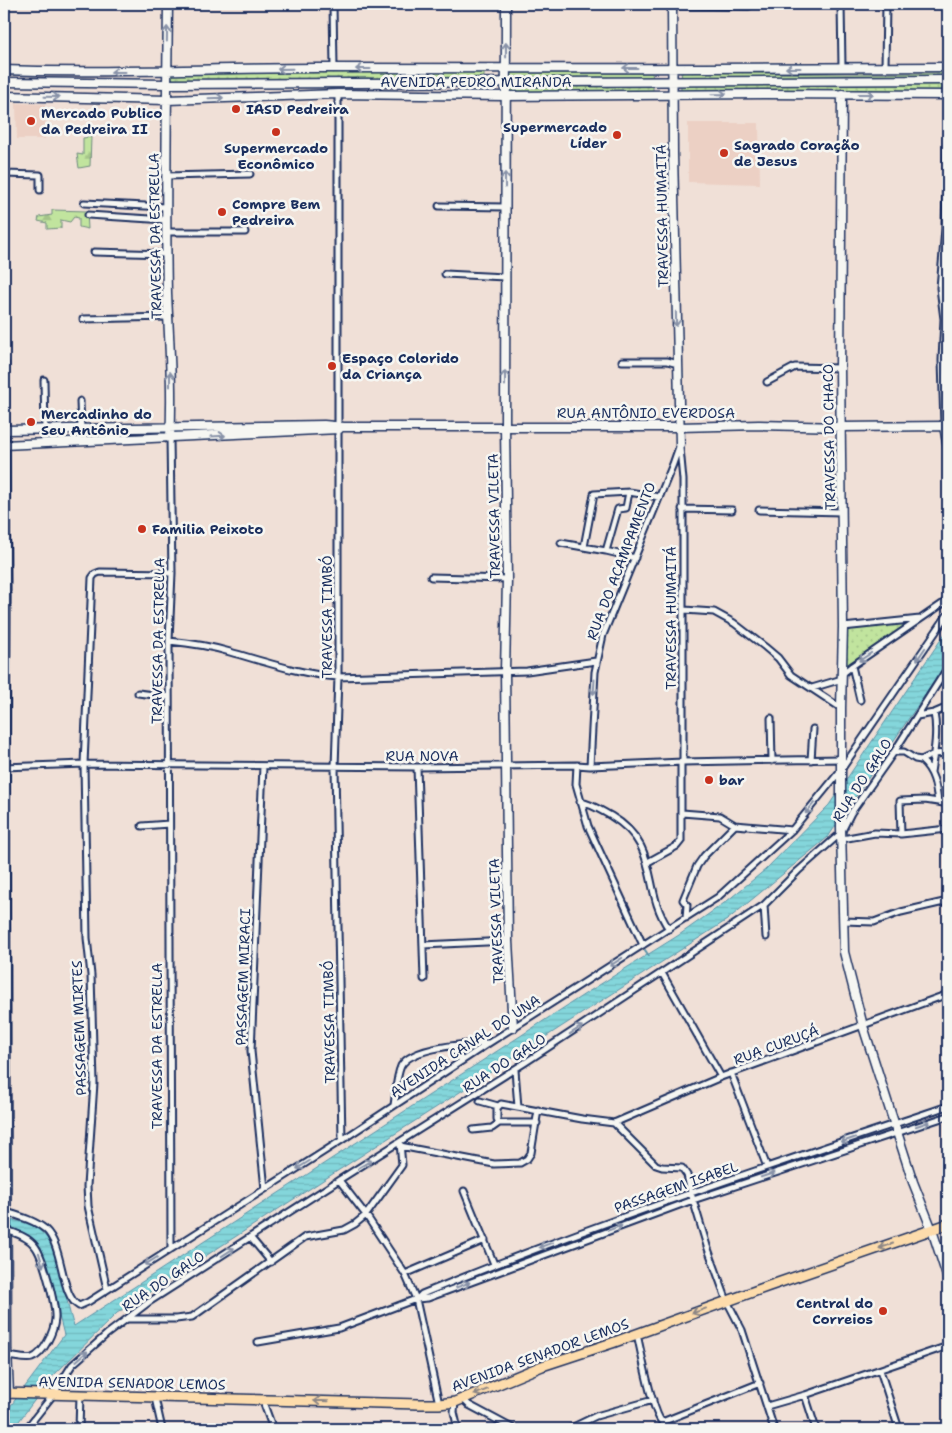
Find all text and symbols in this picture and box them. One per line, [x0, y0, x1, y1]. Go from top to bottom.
one-way arrow [162, 27, 172, 43]
one-way arrow [501, 42, 511, 58]
one-way arrow [623, 63, 639, 73]
one-way arrow [785, 63, 801, 72]
one-way arrow [277, 64, 294, 74]
one-way arrow [355, 64, 372, 74]
one-way arrow [110, 67, 126, 76]
street label: AVENIDA PEDRO MIRANDA [380, 73, 572, 91]
one-way arrow [857, 89, 873, 99]
one-way arrow [711, 90, 727, 99]
one-way arrow [44, 92, 60, 102]
one-way arrow [208, 94, 224, 103]
place label: IASD Pedreira [246, 100, 349, 118]
marker: IASD Pedreira [230, 103, 242, 115]
place label: Mercado Publico da Pedreira II [41, 104, 162, 138]
marker: Mercado Publico da Pedreira II [25, 115, 37, 127]
place label: Supermercado Líder [503, 118, 607, 152]
marker: Supermercado Econômico [270, 126, 282, 138]
marker: Supermercado Líder [611, 129, 623, 141]
place label: Sagrado Coração de Jesus [734, 136, 860, 170]
place label: Supermercado Econômico [224, 139, 328, 173]
street label: TRAVESSA HUMAITÁ [652, 144, 672, 288]
marker: Sagrado Coração de Jesus [718, 147, 730, 159]
street label: TRAVESSA DA ESTRELLA [145, 153, 165, 319]
one-way arrow [500, 173, 510, 189]
place label: Compre Bem Pedreira [232, 195, 321, 229]
marker: Compre Bem Pedreira [216, 206, 228, 218]
one-way arrow [672, 311, 681, 327]
place label: Espaço Colorido da Criança [342, 349, 459, 383]
marker: Espaço Colorido da Criança [326, 360, 338, 372]
street label: TRAVESSA DO CHACO [819, 364, 839, 510]
one-way arrow [500, 370, 510, 386]
one-way arrow [165, 372, 175, 388]
street label: RUA ANTÔNIO EVERDOSA [557, 404, 735, 422]
place label: Mercadinho do Seu Antônio [41, 405, 152, 439]
marker: Mercadinho do Seu Antônio [25, 416, 37, 428]
one-way arrow [210, 431, 226, 440]
street label: TRAVESSA VILETA [484, 453, 504, 579]
street label: RUA DO ACAMPAMENTO [583, 479, 659, 643]
place label: Familia Peixoto [152, 520, 263, 538]
marker: Familia Peixoto [136, 523, 148, 535]
street label: TRAVESSA HUMAITÁ [662, 546, 680, 690]
street label: TRAVESSA TIMBÓ [318, 555, 336, 679]
street label: TRAVESSA DA ESTRELLA [148, 558, 168, 724]
one-way arrow [916, 647, 926, 661]
one-way arrow [858, 652, 872, 662]
one-way arrow [590, 678, 599, 694]
street label: RUA DO GALO [828, 735, 896, 825]
street label: RUA NOVA [385, 747, 459, 765]
place label: bar [719, 771, 745, 789]
marker: bar [703, 774, 715, 786]
one-way arrow [805, 801, 816, 814]
street label: TRAVESSA VILETA [485, 858, 507, 984]
street label: PASSAGEM MIRACI [232, 908, 254, 1046]
one-way arrow [609, 958, 623, 968]
street label: PASSAGEM MIRTES [68, 960, 90, 1096]
street label: TRAVESSA TIMBÓ [319, 960, 339, 1084]
street label: TRAVESSA DA ESTRELLA [148, 963, 166, 1129]
street label: AVENIDA CANAL DO UNA [386, 991, 544, 1101]
street label: RUA CURUÇÁ [731, 1021, 821, 1069]
one-way arrow [568, 1025, 582, 1035]
street label: RUA DO GALO [459, 1029, 549, 1097]
one-way arrow [915, 1119, 931, 1129]
one-way arrow [841, 1136, 857, 1145]
street label: PASSAGEM ISABEL [612, 1157, 741, 1217]
one-way arrow [357, 1159, 371, 1169]
one-way arrow [297, 1160, 311, 1170]
one-way arrow [760, 1170, 776, 1179]
one-way arrow [607, 1223, 622, 1232]
one-way arrow [539, 1241, 554, 1250]
one-way arrow [878, 1242, 894, 1251]
one-way arrow [221, 1246, 235, 1257]
street label: RUA DO GALO [118, 1247, 208, 1315]
one-way arrow [37, 1252, 47, 1268]
one-way arrow [144, 1256, 158, 1266]
one-way arrow [454, 1280, 470, 1289]
place label: Central do Correios [796, 1294, 873, 1328]
marker: Central do Correios [877, 1305, 889, 1317]
one-way arrow [692, 1307, 707, 1316]
street label: AVENIDA SENADOR LEMOS [449, 1314, 631, 1396]
one-way arrow [75, 1351, 88, 1362]
street label: AVENIDA SENADOR LEMOS [38, 1372, 226, 1394]
one-way arrow [474, 1388, 490, 1397]
one-way arrow [313, 1396, 330, 1406]

